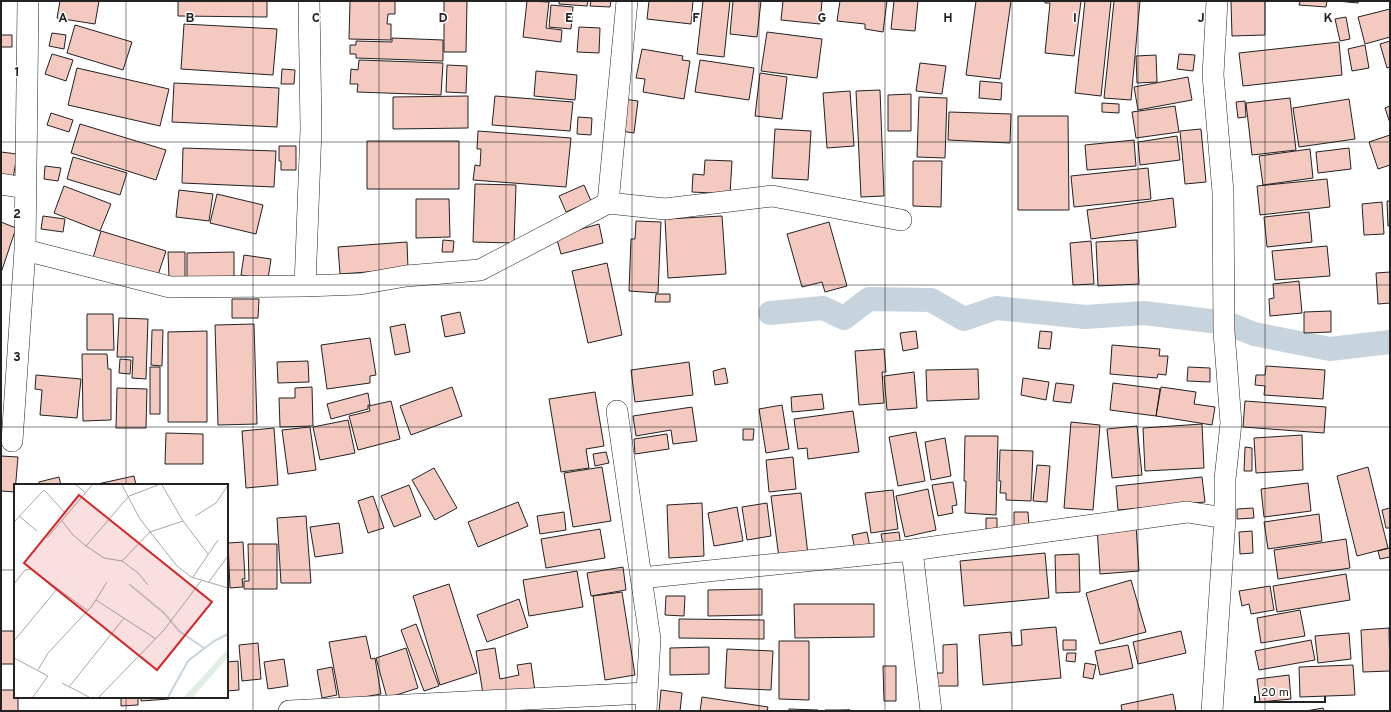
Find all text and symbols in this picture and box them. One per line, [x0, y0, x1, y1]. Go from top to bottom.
text: A [58, 11, 68, 27]
text: B [186, 11, 195, 27]
text: C [312, 11, 320, 27]
text: D [438, 11, 448, 27]
text: E [565, 11, 573, 27]
text: F [692, 11, 700, 27]
text: G [818, 11, 827, 27]
text: H [943, 11, 953, 27]
text: I [1073, 11, 1077, 27]
text: J [1197, 11, 1205, 27]
text: K [1323, 11, 1333, 27]
text: 1 [14, 65, 20, 81]
text: 2 [13, 207, 21, 223]
text: 3 [13, 350, 21, 366]
inset map [14, 484, 228, 698]
scale bar [1255, 678, 1325, 704]
text: 20 m [1261, 685, 1289, 701]

